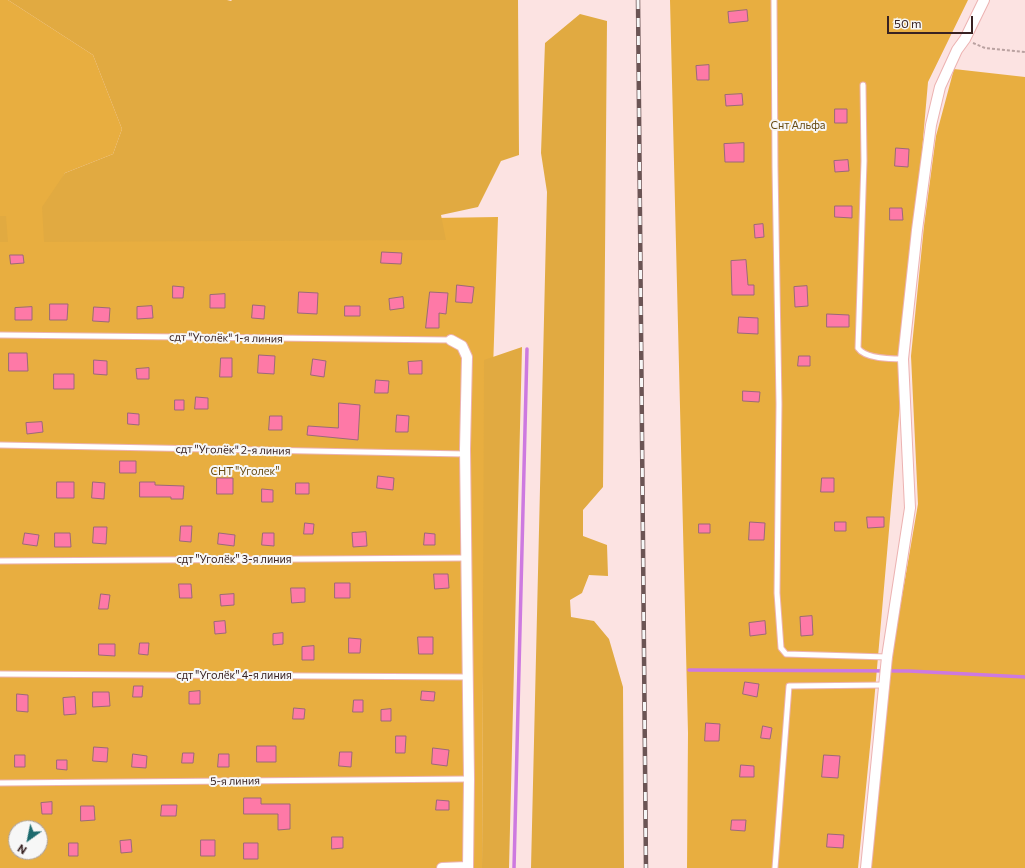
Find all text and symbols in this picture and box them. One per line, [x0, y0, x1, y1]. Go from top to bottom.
scale bar [889, 8, 975, 34]
text: 50 m [894, 16, 922, 30]
park label: Снт Альфа [770, 118, 826, 132]
street label: сдт "Уголёк" 1-я линия [169, 330, 283, 346]
street label: сдт "Уголёк" 2-я линия [175, 442, 291, 458]
park label: СНТ "Уголек" [210, 464, 280, 478]
street label: сдт "Уголёк" 3-я линия [176, 552, 292, 566]
street label: сдт "Уголёк" 4-я линия [176, 668, 292, 682]
street label: 5-я линия [210, 774, 260, 788]
north arrow [8, 820, 48, 860]
text: N [15, 842, 29, 857]

